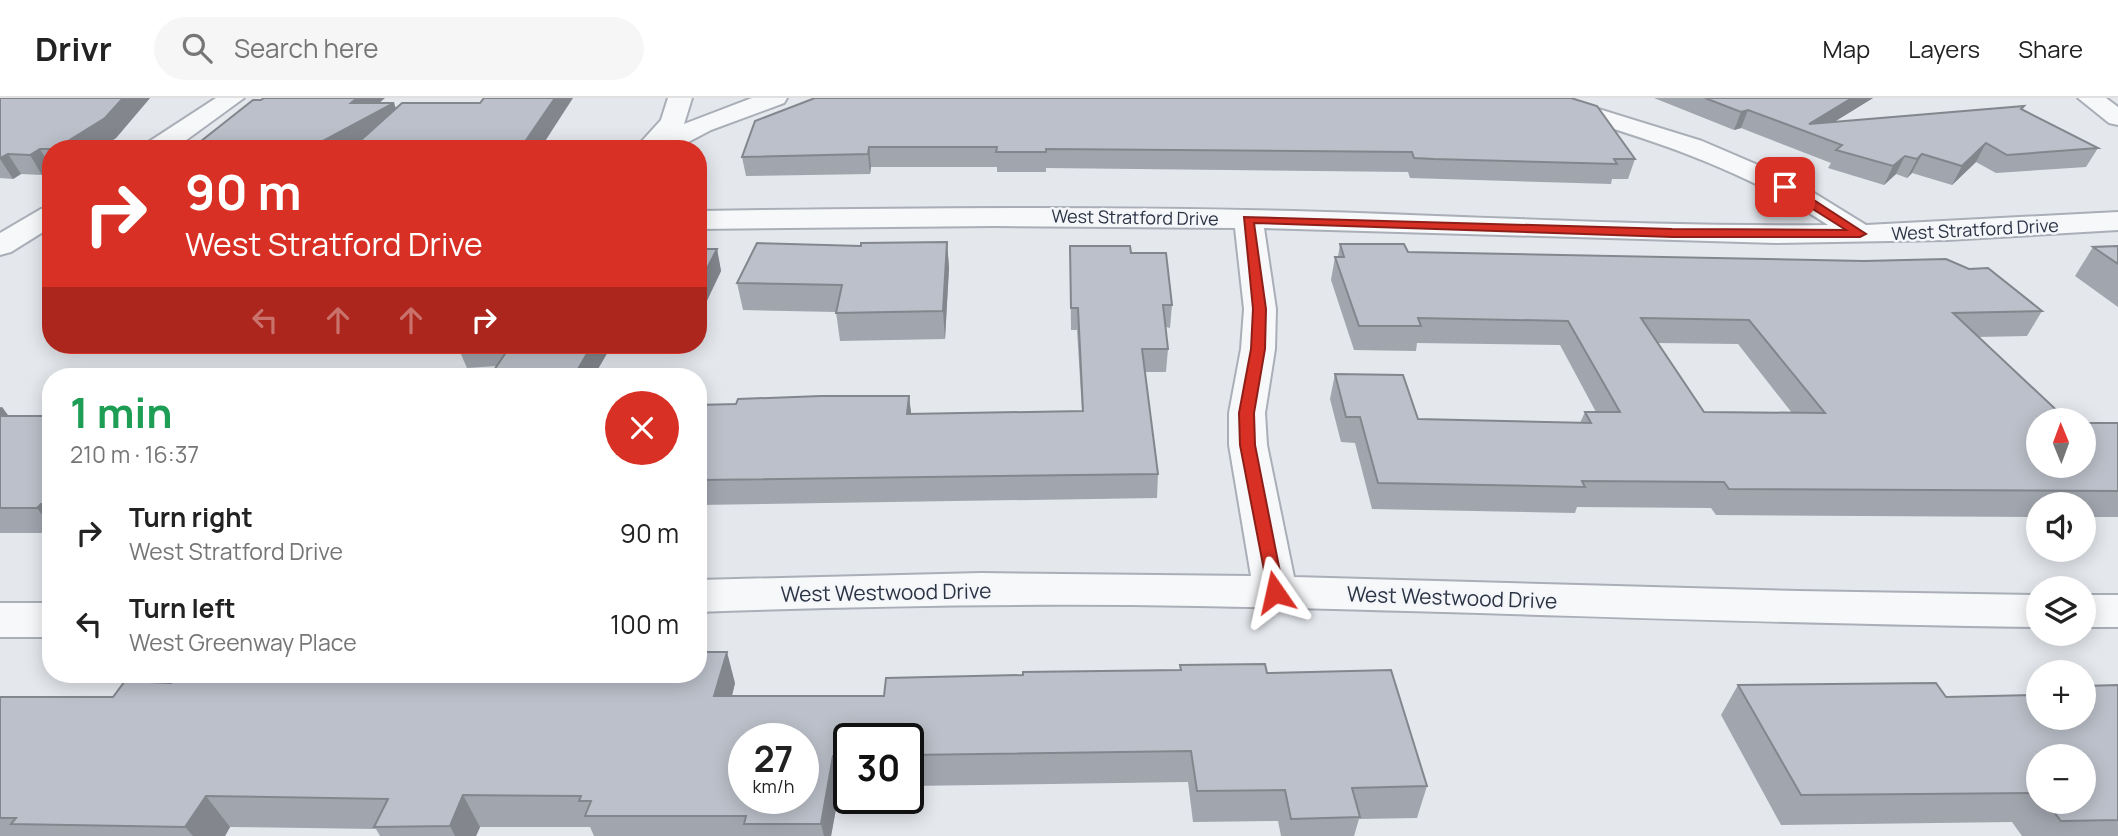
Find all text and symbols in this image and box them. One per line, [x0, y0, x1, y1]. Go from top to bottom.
search box [154, 17, 644, 80]
text: Drivr [35, 26, 112, 71]
icon: search [178, 29, 216, 67]
text: Search here [234, 30, 378, 66]
text: Map [1823, 32, 1870, 65]
text: Layers [1908, 32, 1980, 65]
text: Share [2018, 32, 2083, 65]
pin [1755, 157, 1815, 217]
text: 90 m [185, 158, 302, 225]
icon: right [70, 168, 161, 259]
icon: arrive [1766, 168, 1804, 206]
street label: West Stratford Drive [1051, 204, 1219, 230]
street label: West Stratford Drive [1891, 213, 2059, 245]
text: West Stratford Drive [185, 222, 483, 266]
icon: left [246, 301, 284, 339]
icon: ahead [319, 301, 357, 339]
icon: ahead [392, 301, 430, 339]
icon: right [465, 301, 503, 339]
text: 1 min [70, 383, 173, 441]
button: close [605, 391, 679, 465]
north arrow [2026, 408, 2096, 478]
map controls [2026, 408, 2096, 814]
text: 210 m · 16:37 [70, 438, 199, 470]
button: sound [2026, 492, 2096, 562]
text: Turn right [129, 499, 253, 535]
icon: right [70, 514, 108, 552]
text: 90 m [620, 515, 679, 551]
text: West Stratford Drive [129, 535, 343, 567]
position arrow [1238, 555, 1312, 629]
street label: West Westwood Drive [780, 576, 992, 608]
button: layers [2026, 576, 2096, 646]
street label: West Westwood Drive [1346, 579, 1558, 615]
text: Turn left [129, 590, 236, 626]
icon: left [70, 605, 108, 643]
text: 100 m [610, 606, 679, 642]
text: West Greenway Place [129, 626, 357, 658]
button: + [2026, 660, 2096, 730]
speed limit sign: 30 [833, 723, 924, 814]
text: 27 [754, 735, 793, 783]
button: − [2026, 744, 2096, 814]
text: km/h [753, 774, 794, 798]

